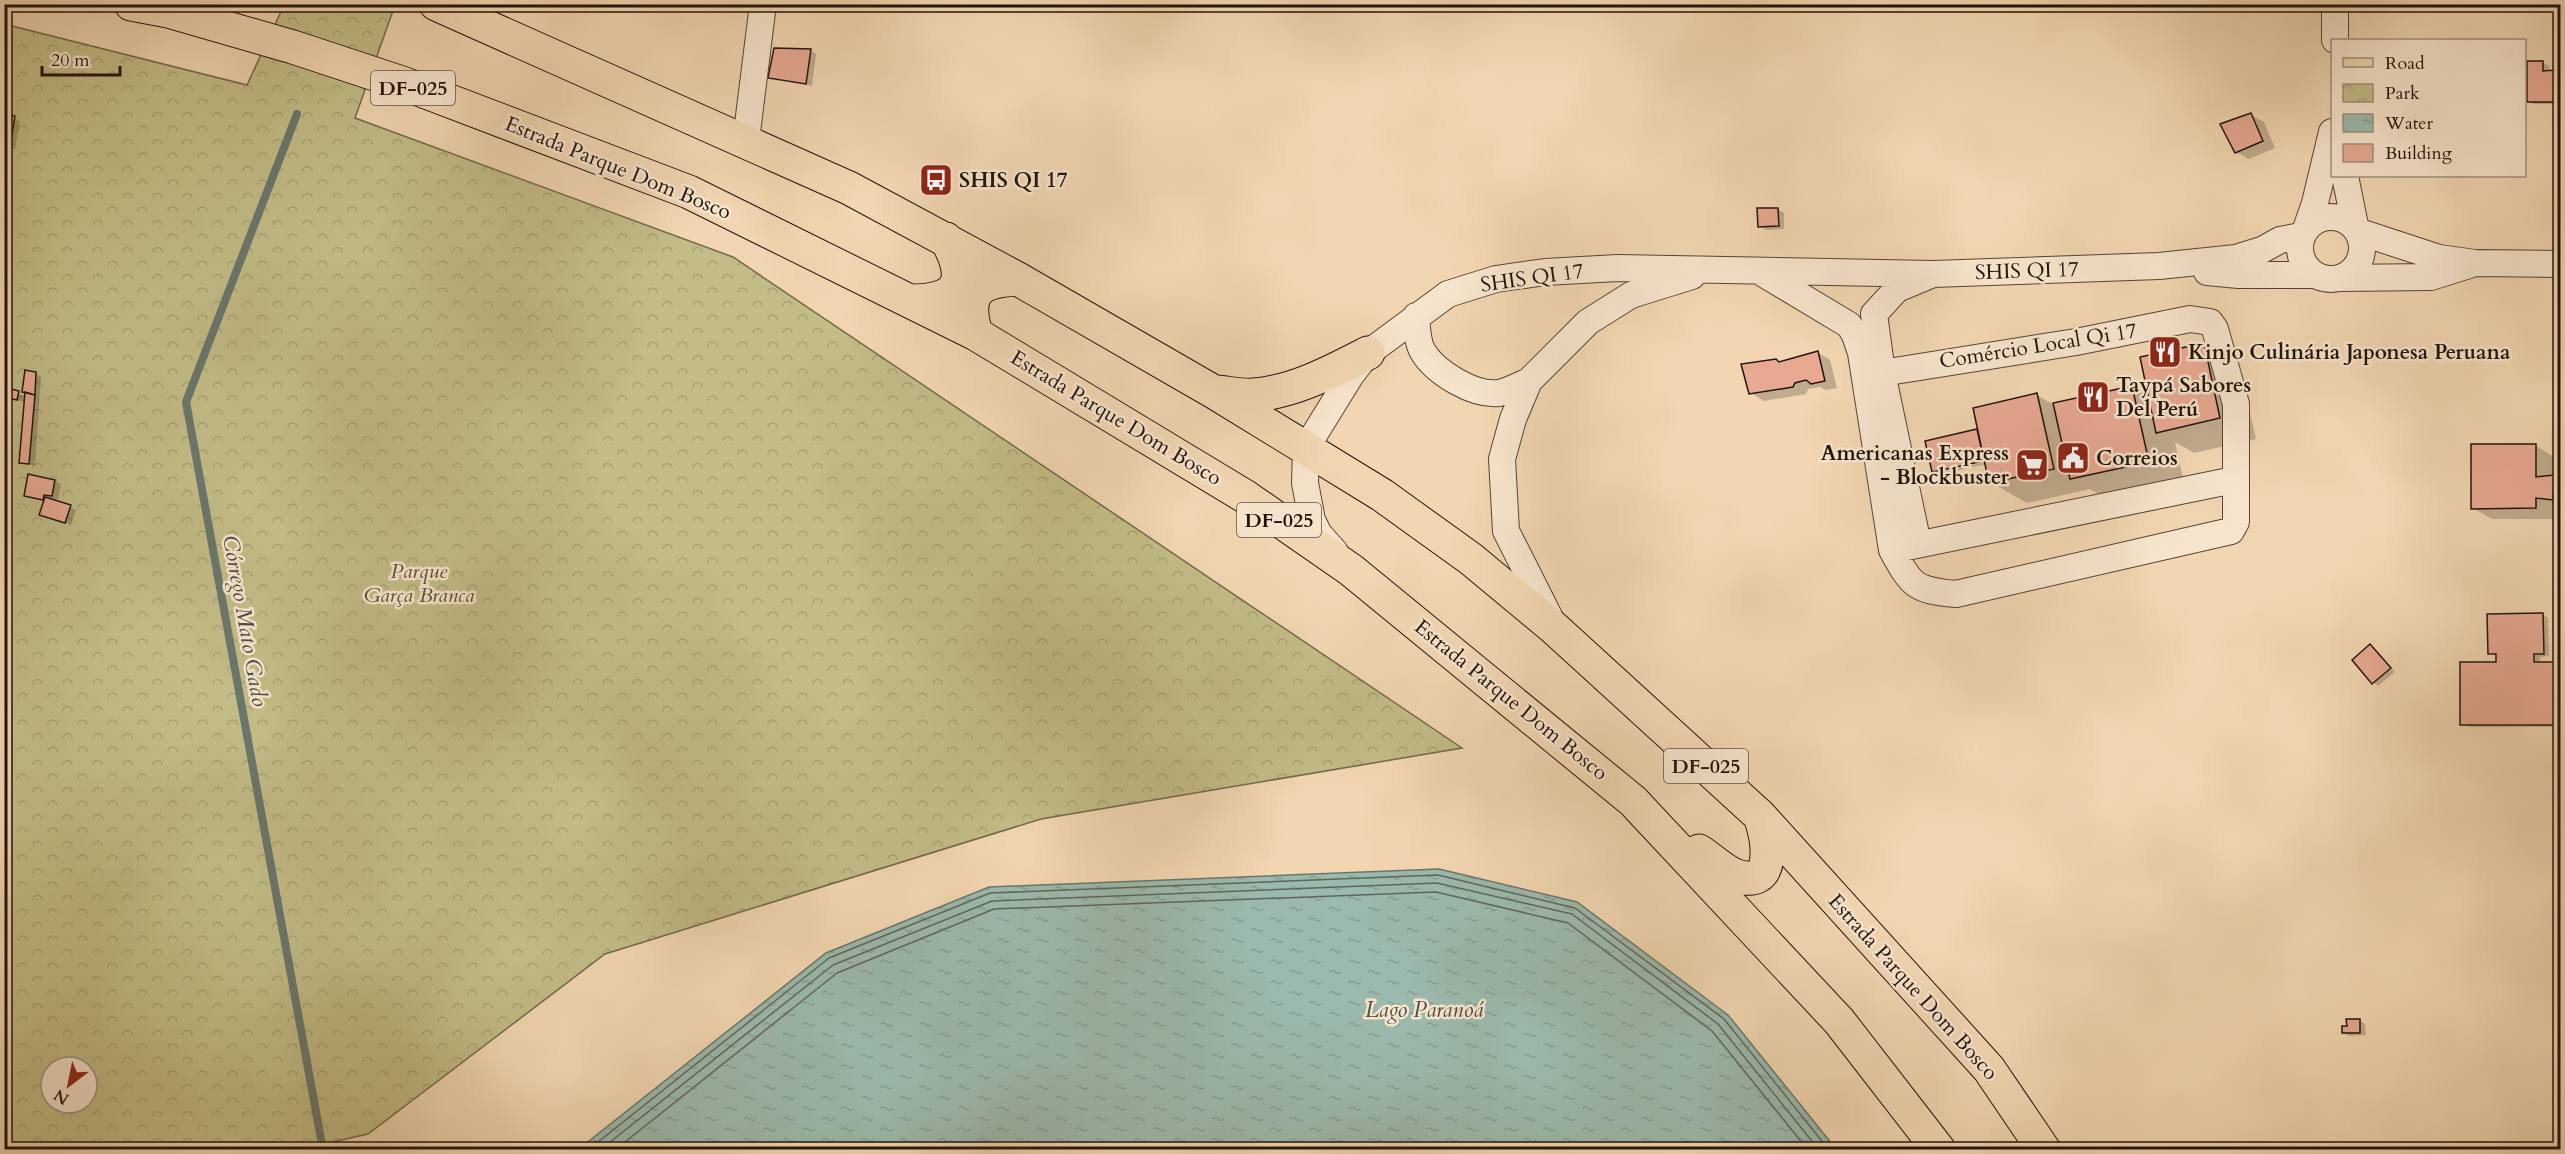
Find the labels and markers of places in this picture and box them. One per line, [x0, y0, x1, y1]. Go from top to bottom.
bus stop icon: SHIS QI 17 [918, 162, 954, 198]
place label: SHIS QI 17 [959, 166, 1068, 195]
restaurant icon: Kinjo Culinária Japonesa Peruana [2147, 334, 2183, 370]
place label: Kinjo Culinária Japonesa Peruana [2188, 338, 2511, 367]
place label: Taypá Sabores Del Perú [2116, 371, 2251, 424]
restaurant icon: Taypá Sabores Del Perú [2075, 379, 2111, 415]
place label: Americanas Express - Blockbuster [1821, 439, 2010, 492]
public building icon: Correios [2055, 440, 2091, 476]
place label: Correios [2096, 444, 2178, 473]
supermarket icon: Americanas Express - Blockbuster [2014, 447, 2050, 483]

